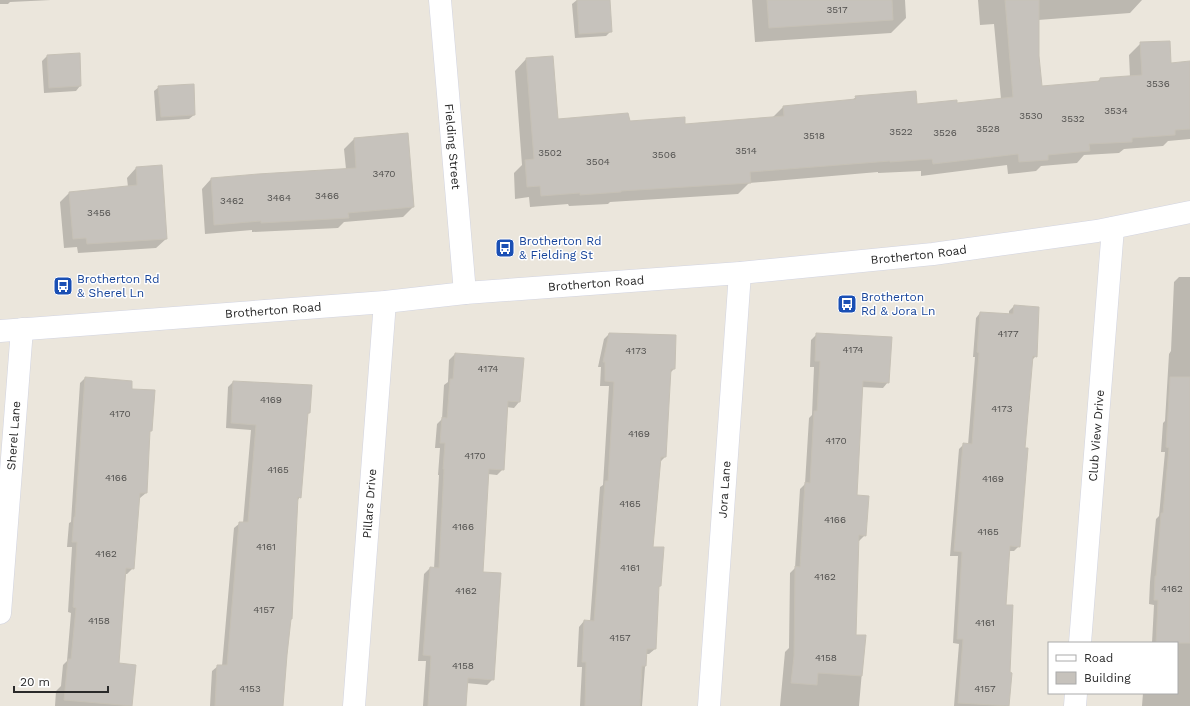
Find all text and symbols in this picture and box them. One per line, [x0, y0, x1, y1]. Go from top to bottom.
house number: 3517 [826, 4, 848, 15]
house number: 3536 [1146, 78, 1170, 89]
street label: Fielding Street [442, 103, 463, 190]
house number: 3534 [1104, 105, 1128, 116]
house number: 3530 [1019, 110, 1043, 121]
house number: 3532 [1061, 113, 1085, 124]
house number: 3528 [976, 123, 1000, 134]
house number: 3522 [889, 126, 913, 137]
house number: 3526 [933, 127, 957, 138]
house number: 3518 [803, 130, 825, 141]
house number: 3514 [735, 145, 757, 156]
house number: 3502 [538, 147, 562, 158]
house number: 3506 [652, 149, 676, 160]
house number: 3504 [586, 156, 610, 167]
house number: 3470 [372, 168, 396, 179]
house number: 3466 [315, 190, 339, 201]
house number: 3464 [267, 192, 291, 203]
house number: 3462 [220, 195, 244, 206]
house number: 3456 [87, 207, 111, 218]
place label: Brotherton Rd & Fielding St [519, 234, 602, 262]
bus stop icon: Brotherton Rd & Fielding St [494, 237, 516, 259]
street label: Brotherton Road [870, 242, 968, 267]
place label: Brotherton Rd & Sherel Ln [77, 272, 160, 300]
street label: Brotherton Road [547, 273, 645, 294]
bus stop icon: Brotherton Rd & Sherel Ln [52, 275, 74, 297]
place label: Brotherton Rd & Jora Ln [861, 290, 936, 318]
bus stop icon: Brotherton Rd & Jora Ln [836, 293, 858, 315]
street label: Brotherton Road [224, 300, 322, 321]
house number: 4177 [997, 328, 1019, 339]
house number: 4174 [843, 344, 863, 355]
house number: 4173 [625, 345, 647, 356]
house number: 4174 [478, 363, 498, 374]
street label: Club View Drive [1086, 389, 1107, 482]
house number: 4169 [260, 394, 282, 405]
street label: Sherel Lane [4, 400, 23, 471]
house number: 4173 [991, 403, 1013, 414]
house number: 4170 [109, 408, 131, 419]
house number: 4169 [628, 428, 650, 439]
house number: 4170 [825, 435, 847, 446]
house number: 4170 [464, 450, 486, 461]
street label: Jora Lane [715, 460, 734, 519]
house number: 4165 [267, 464, 289, 475]
street label: Pillars Drive [360, 468, 379, 539]
house number: 4166 [105, 472, 127, 483]
house number: 4169 [982, 473, 1004, 484]
house number: 4165 [619, 498, 641, 509]
house number: 4166 [824, 514, 846, 525]
house number: 4166 [452, 521, 474, 532]
house number: 4165 [977, 526, 999, 537]
house number: 4161 [256, 541, 276, 552]
house number: 4162 [95, 548, 117, 559]
house number: 4161 [620, 562, 640, 573]
house number: 4162 [814, 571, 836, 582]
house number: 4162 [1161, 583, 1183, 594]
house number: 4162 [455, 585, 477, 596]
house number: 4157 [253, 604, 275, 615]
house number: 4158 [88, 615, 110, 626]
house number: 4161 [975, 617, 995, 628]
house number: 4157 [609, 632, 631, 643]
legend [1048, 642, 1178, 694]
text: Road [1084, 651, 1113, 665]
house number: 4158 [815, 652, 837, 663]
house number: 4158 [452, 660, 474, 671]
scale bar [14, 668, 108, 694]
text: Building [1084, 671, 1131, 685]
text: 20 m [20, 675, 50, 689]
house number: 4153 [239, 683, 261, 694]
house number: 4157 [974, 683, 996, 694]

